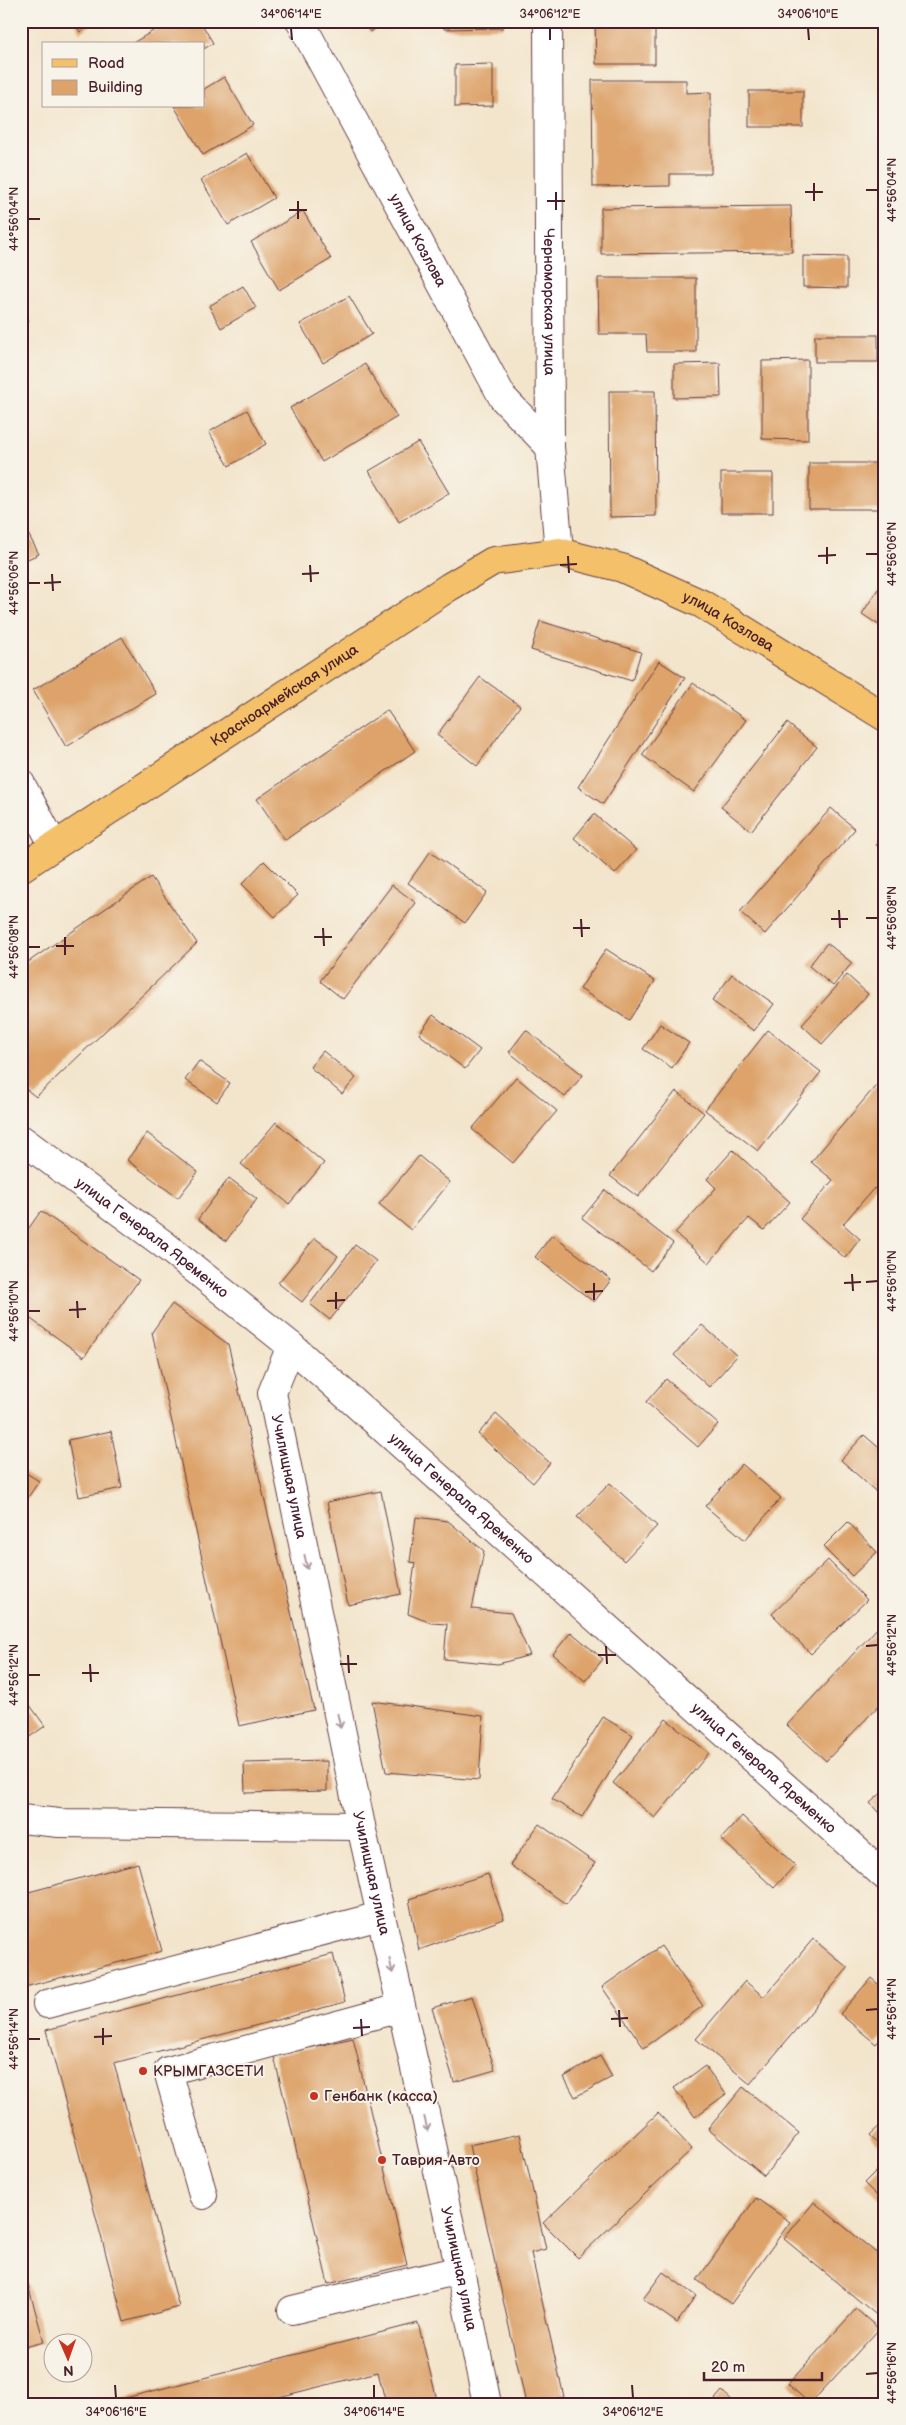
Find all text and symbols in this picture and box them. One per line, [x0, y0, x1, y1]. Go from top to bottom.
text: 34°06'14"E [260, 7, 322, 22]
text: 34°06'12"E [520, 7, 581, 22]
text: 34°06'10"E [778, 7, 839, 22]
legend [42, 42, 205, 108]
text: Road [88, 54, 124, 73]
text: Building [88, 78, 143, 97]
text: 44°56'04"N [885, 158, 900, 222]
text: 44°56'04"N [7, 187, 22, 251]
street label: улица Козлова [385, 190, 451, 290]
street label: Черноморская улица [539, 228, 559, 376]
text: 44°56'06"N [885, 522, 900, 586]
text: 44°56'06"N [7, 551, 22, 615]
street label: улица Козлова [680, 587, 778, 656]
street label: Красноармейская улица [207, 640, 362, 750]
text: 44°56'08"N [885, 886, 900, 950]
text: 44°56'08"N [7, 915, 22, 979]
street label: улица Генерала Яременко [72, 1173, 233, 1302]
text: 44°56'10"N [885, 1250, 900, 1312]
text: 44°56'10"N [7, 1280, 22, 1342]
street label: Училищная улица [267, 1413, 311, 1541]
street label: улица Генерала Яременко [385, 1429, 538, 1568]
one-way arrow [302, 1554, 312, 1570]
text: 44°56'12"N [885, 1614, 900, 1676]
text: 44°56'12"N [7, 1644, 22, 1706]
street label: улица Генерала Яременко [688, 1698, 840, 1838]
one-way arrow [335, 1713, 344, 1729]
street label: Училищная улица [349, 1809, 395, 1937]
one-way arrow [387, 1957, 396, 1973]
text: 44°56'14"N [885, 1978, 900, 2040]
text: 44°56'14"N [7, 2008, 22, 2070]
place label: КРЫМГАЗСЕТИ [153, 2062, 264, 2081]
marker: КРЫМГАЗСЕТИ [137, 2065, 149, 2077]
place label: Генбанк (касса) [324, 2087, 438, 2106]
marker: Генбанк (касса) [308, 2090, 320, 2102]
one-way arrow [422, 2116, 431, 2132]
place label: Таврия-Авто [392, 2151, 480, 2170]
marker: Таврия-Авто [376, 2154, 388, 2166]
street label: Училищная улица [437, 2205, 482, 2332]
north arrow [42, 2332, 92, 2382]
text: 44°56'16"N [885, 2342, 900, 2404]
scale bar [704, 2350, 821, 2382]
text: 20 m [711, 2358, 745, 2377]
text: N [63, 2362, 74, 2379]
text: 34°06'16"E [85, 2405, 147, 2420]
text: 34°06'14"E [343, 2405, 405, 2420]
text: 34°06'12"E [603, 2405, 664, 2420]

